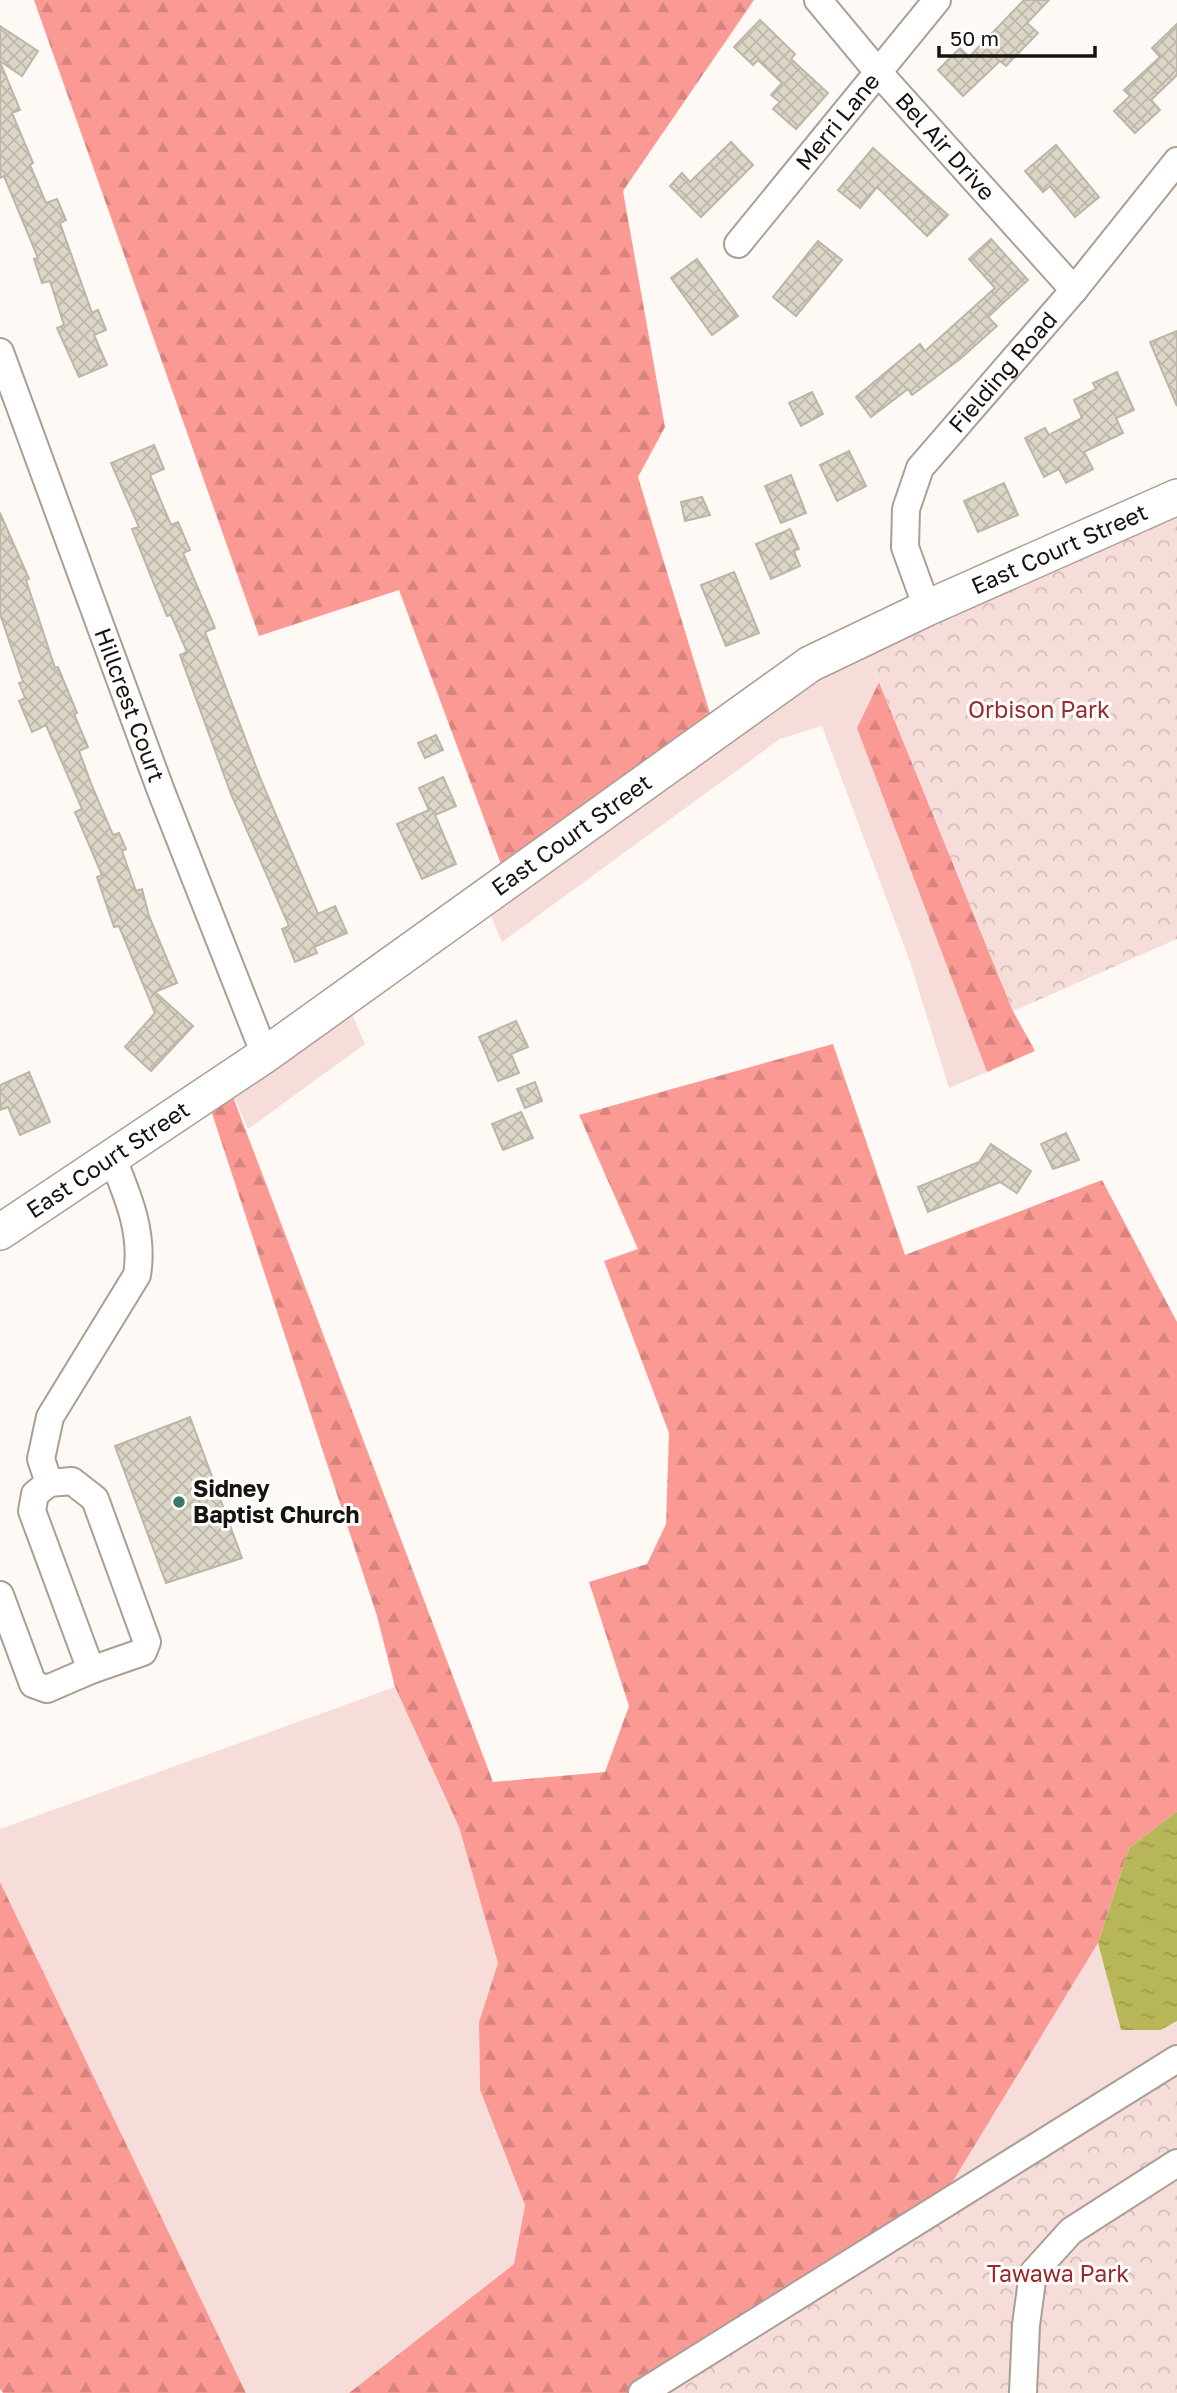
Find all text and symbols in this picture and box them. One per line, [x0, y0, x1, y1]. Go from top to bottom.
scale bar [939, 14, 1095, 58]
text: 50 m [950, 25, 999, 51]
street label: Merri Lane [789, 67, 885, 175]
street label: Bel Air Drive [890, 86, 1001, 206]
street label: Fielding Road [942, 305, 1062, 438]
street label: East Court Street [967, 497, 1151, 600]
street label: Hillcrest Court [89, 624, 171, 786]
park label: Orbison Park [968, 695, 1110, 723]
street label: East Court Street [486, 768, 656, 901]
street label: East Court Street [21, 1095, 194, 1223]
place label: Sidney Baptist Church [193, 1474, 360, 1528]
marker: Sidney Baptist Church [171, 1494, 187, 1510]
park label: Tawawa Park [987, 2259, 1129, 2287]

